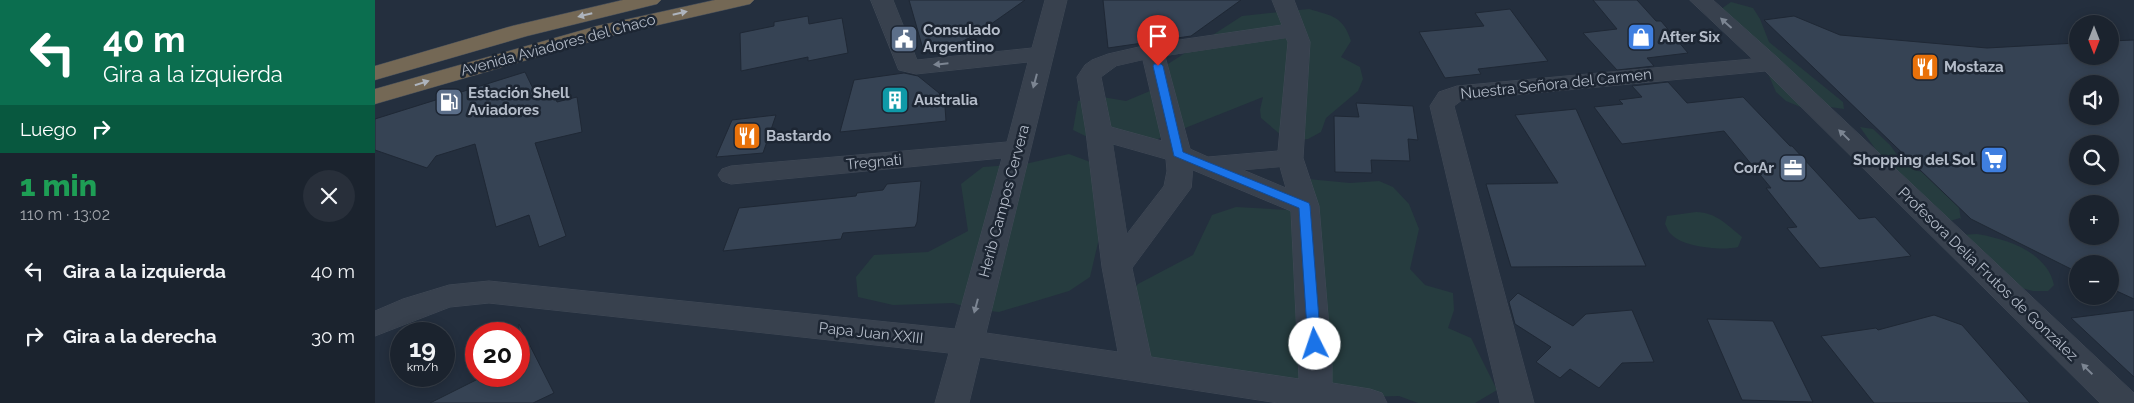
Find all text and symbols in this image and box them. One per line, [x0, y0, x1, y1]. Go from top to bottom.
one-way arrow [672, 9, 687, 17]
street label: Avenida Aviadores del Chaco [459, 10, 658, 80]
one-way arrow [578, 11, 593, 19]
pin [1137, 15, 1179, 66]
north arrow [2069, 15, 2119, 65]
map controls [2069, 15, 2119, 305]
one-way arrow [1721, 17, 1733, 29]
text: 40 m [103, 19, 185, 60]
icon: left [20, 20, 85, 85]
place label: Consulado Argentino [923, 21, 1000, 56]
icon: arrive [1144, 22, 1172, 50]
shop icon: After Six [1626, 22, 1656, 52]
public building icon: Consulado Argentino [889, 24, 919, 54]
place label: After Six [1660, 28, 1720, 46]
restaurant icon: Mostaza [1910, 52, 1940, 82]
place label: Mostaza [1944, 58, 2004, 76]
one-way arrow [933, 60, 949, 68]
text: Gira a la izquierda [103, 61, 283, 87]
street label: Nuestra Señora del Carmen [1459, 65, 1653, 103]
one-way arrow [1031, 74, 1039, 89]
button: sound [2069, 75, 2119, 125]
one-way arrow [414, 79, 429, 87]
place label: Estación Shell Aviadores [468, 84, 570, 119]
building icon: Australia [880, 85, 910, 115]
fuel station icon: Estación Shell Aviadores [434, 87, 464, 117]
place label: Australia [914, 91, 978, 109]
icon: right [87, 115, 115, 143]
text: Luego [20, 118, 77, 140]
restaurant icon: Bastardo [732, 121, 762, 151]
street label: Herib Campos Cervera [975, 123, 1033, 279]
place label: Bastardo [766, 127, 831, 145]
one-way arrow [1838, 129, 1850, 141]
button: search [2069, 135, 2119, 185]
supermarket icon: Shopping del Sol [1979, 145, 2009, 175]
street label: Tregnati [845, 151, 903, 173]
place label: Shopping del Sol [1853, 151, 1975, 169]
office icon: CorAr [1778, 153, 1808, 183]
place label: CorAr [1734, 159, 1774, 177]
text: 1 min [20, 168, 97, 203]
button: close [303, 170, 355, 222]
street label: Profesora Delia Frutos de González [1895, 183, 2081, 365]
button: + [2069, 195, 2119, 245]
text: 110 m · 13:02 [20, 205, 110, 224]
button: − [2069, 255, 2119, 305]
icon: left [20, 257, 48, 285]
text: Gira a la izquierda [63, 260, 226, 282]
text: 40 m [311, 260, 355, 282]
one-way arrow [972, 298, 980, 313]
position arrow [1288, 317, 1340, 369]
street label: Papa Juan XXIII [818, 319, 924, 347]
icon: right [20, 322, 48, 350]
speed limit sign: 20 [465, 322, 530, 387]
text: Gira a la derecha [63, 325, 217, 347]
text: 30 m [311, 325, 355, 347]
text: 19 [409, 333, 436, 363]
text: km/h [407, 360, 438, 374]
one-way arrow [2081, 363, 2093, 375]

